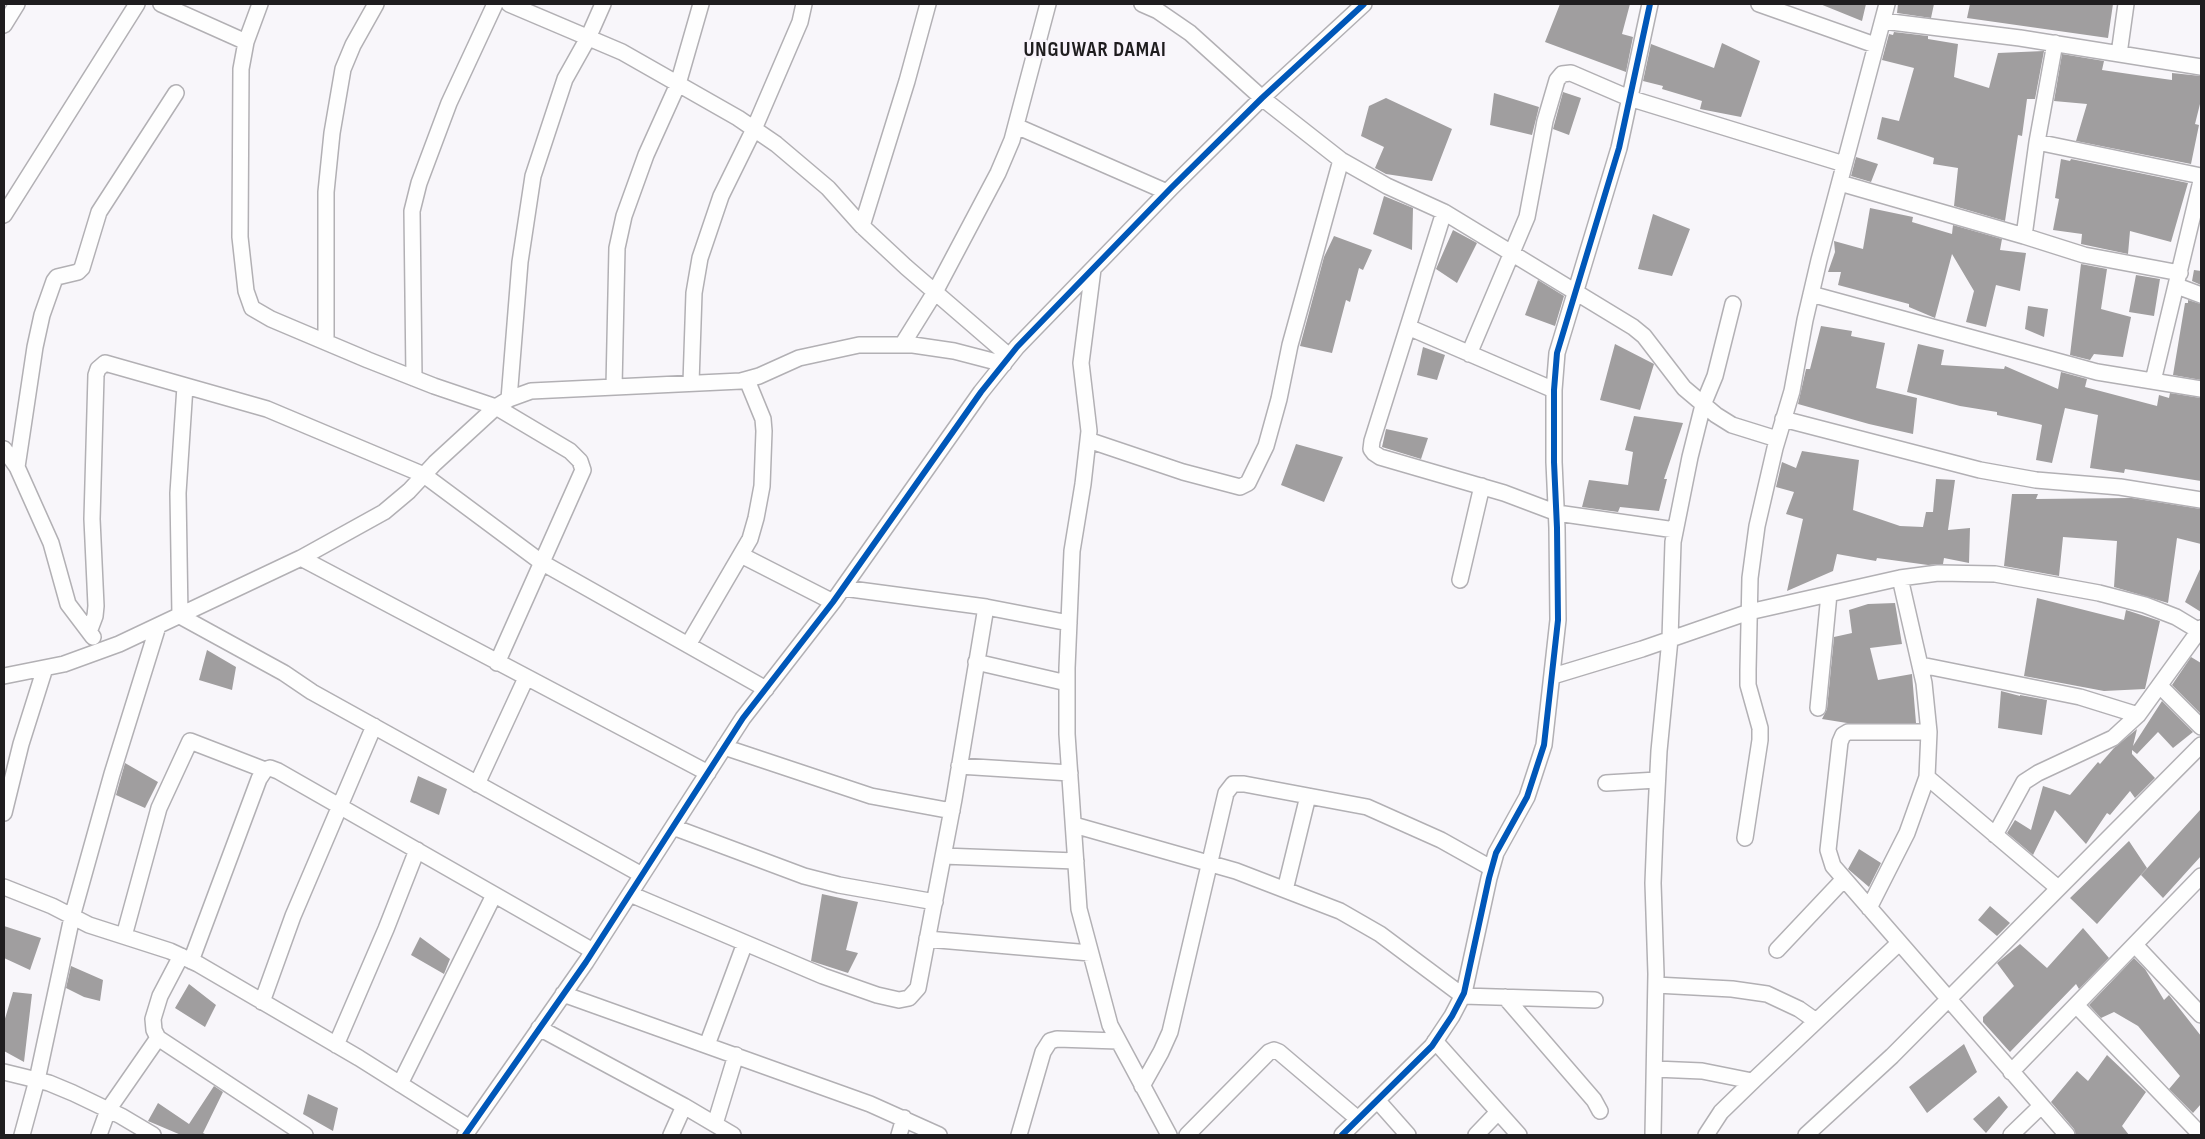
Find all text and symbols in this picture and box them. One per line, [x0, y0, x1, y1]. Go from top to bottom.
district label: UNGUWAR DAMAI [1022, 38, 1168, 64]

